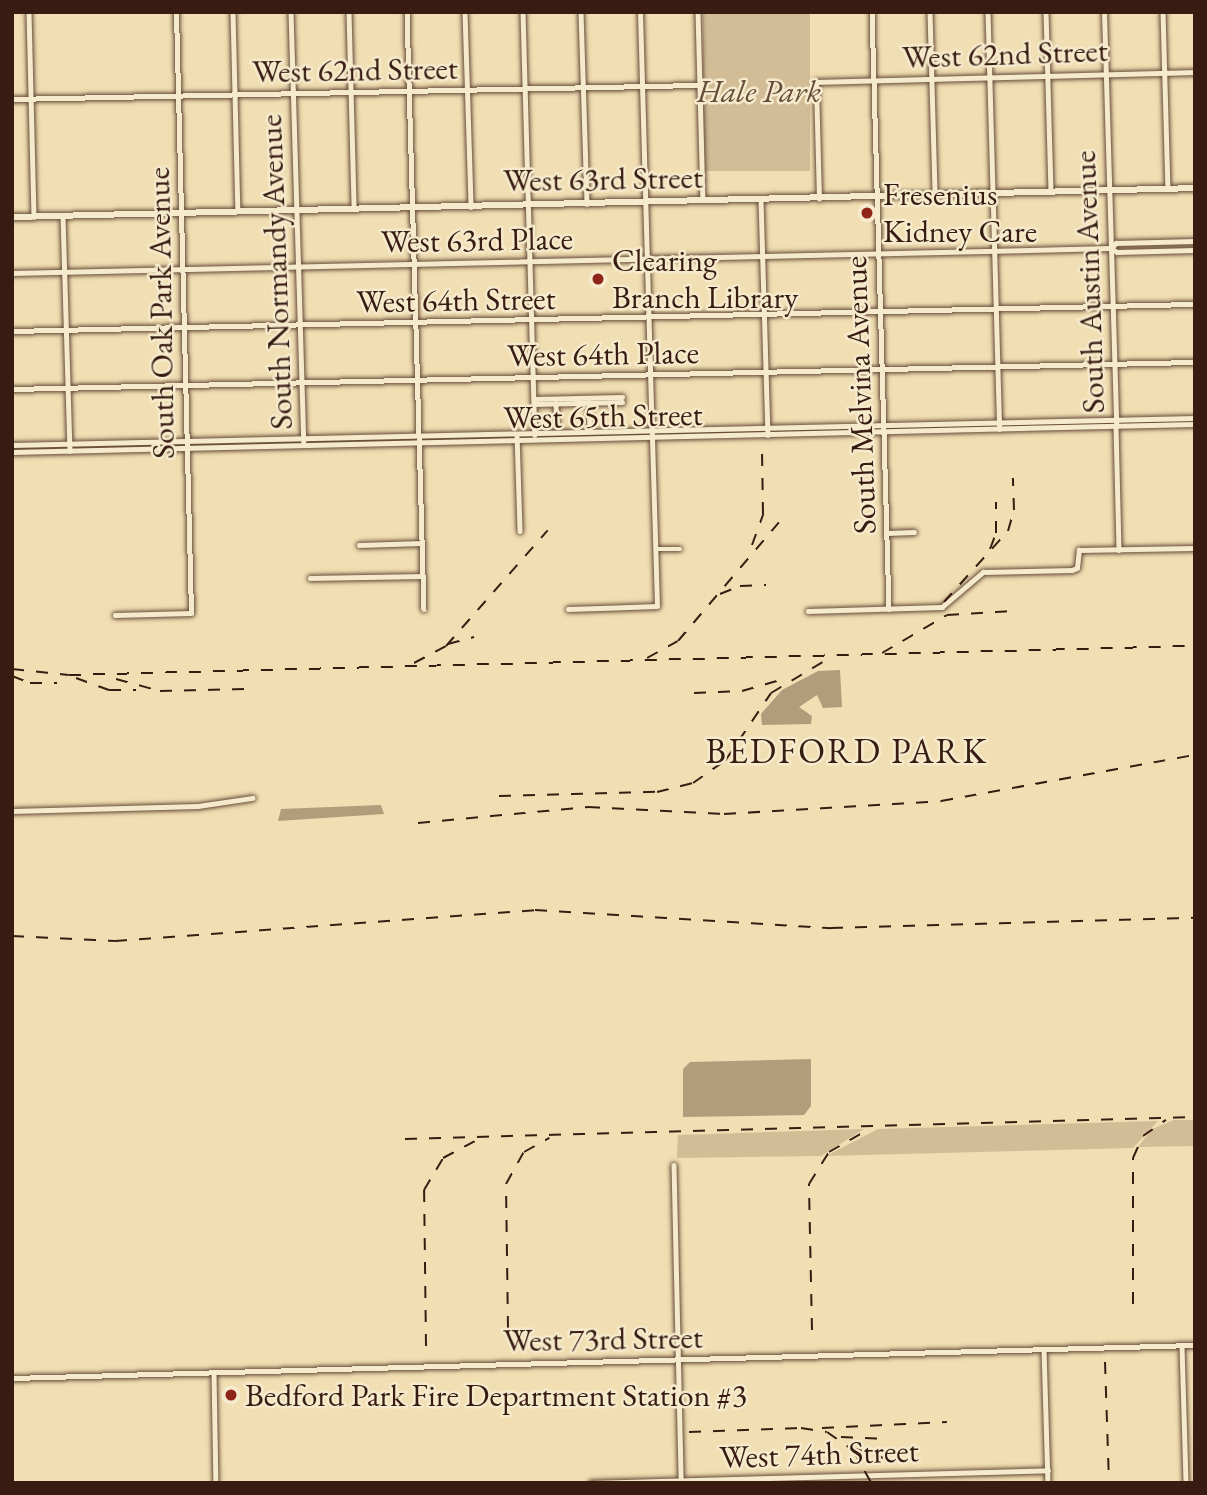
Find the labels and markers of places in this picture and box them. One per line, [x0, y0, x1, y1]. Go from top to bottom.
place label: Fresenius Kidney Care [883, 176, 1037, 251]
marker: Fresenius Kidney Care [857, 203, 877, 223]
place label: Clearing Branch Library [612, 242, 798, 317]
marker: Clearing Branch Library [590, 271, 606, 287]
place label: Bedford Park Fire Department Station #3 [245, 1376, 747, 1414]
marker: Bedford Park Fire Department Station #3 [223, 1387, 239, 1403]

